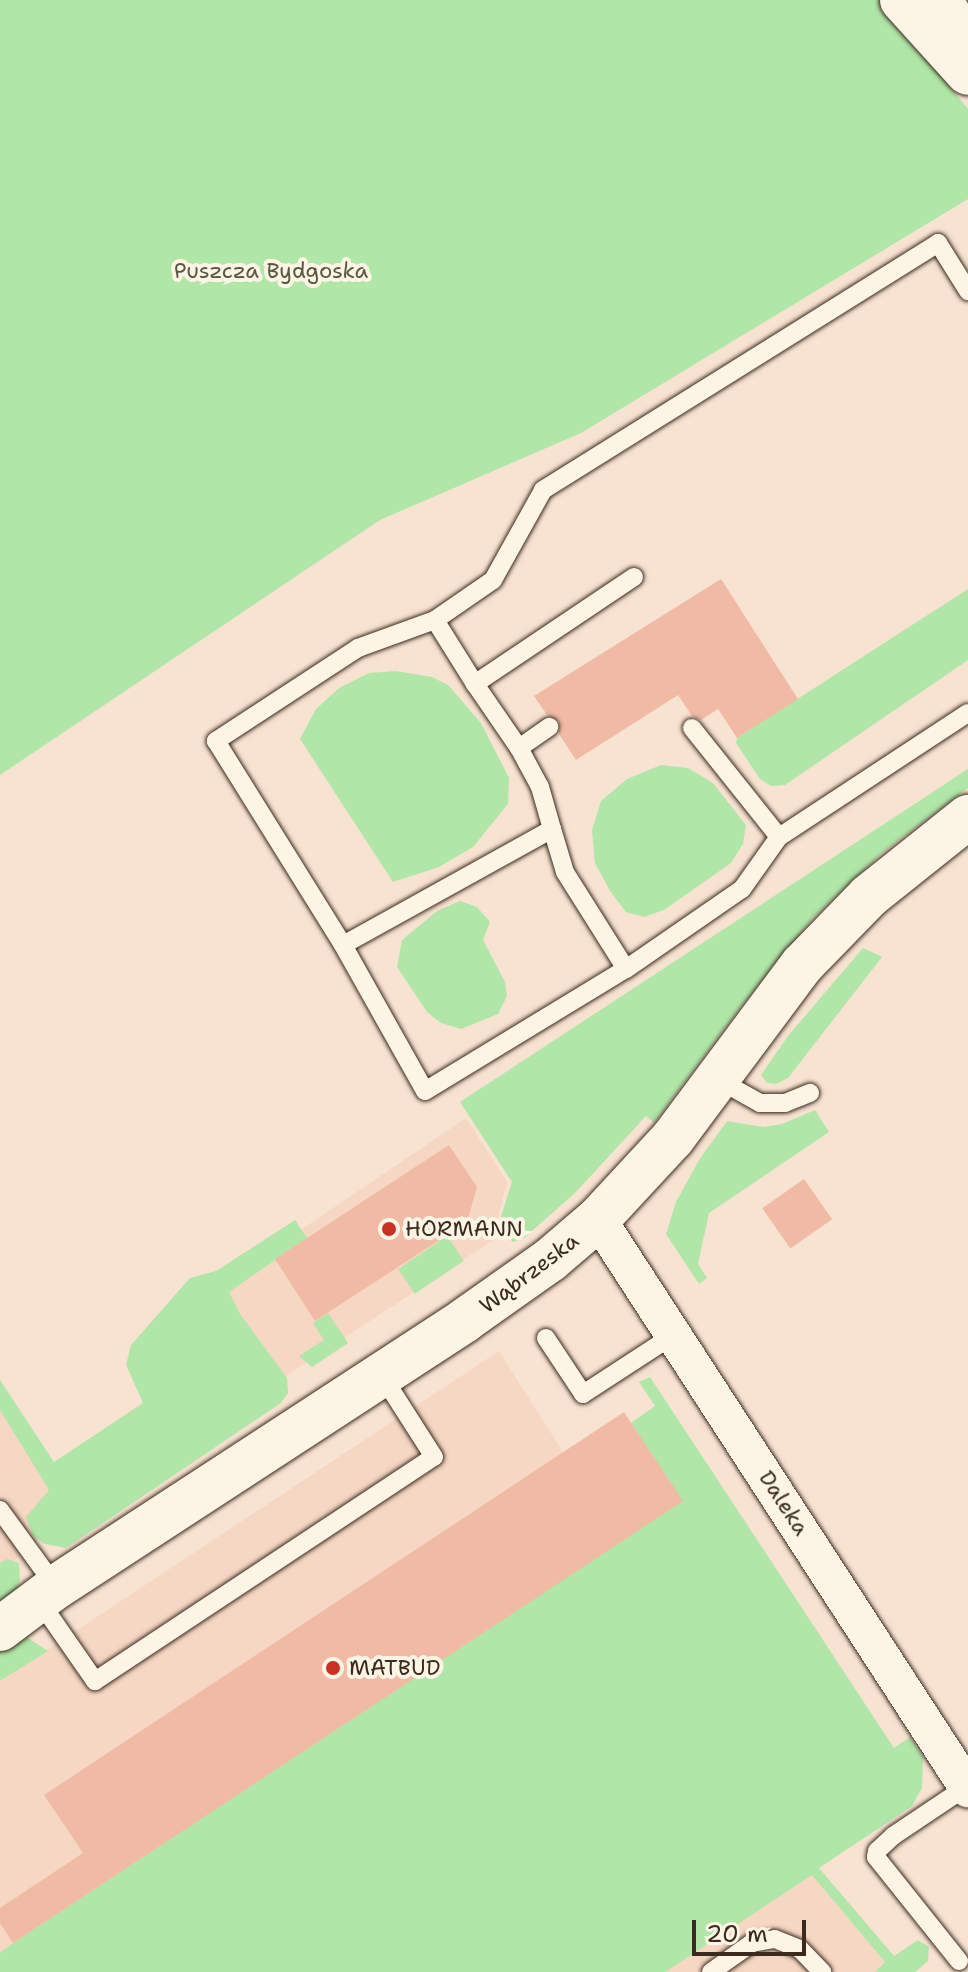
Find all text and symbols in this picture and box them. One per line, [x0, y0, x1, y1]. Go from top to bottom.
park label: Puszcza Bydgoska [174, 258, 368, 284]
place label: HORMANN [405, 1216, 523, 1242]
marker: HORMANN [380, 1220, 398, 1238]
street label: Wąbrzeska [474, 1227, 584, 1319]
street label: Daleka [753, 1466, 815, 1540]
place label: MATBUD [349, 1655, 441, 1681]
marker: MATBUD [324, 1659, 342, 1677]
scale bar [696, 1904, 810, 1954]
text: 20 m [706, 1918, 768, 1950]

